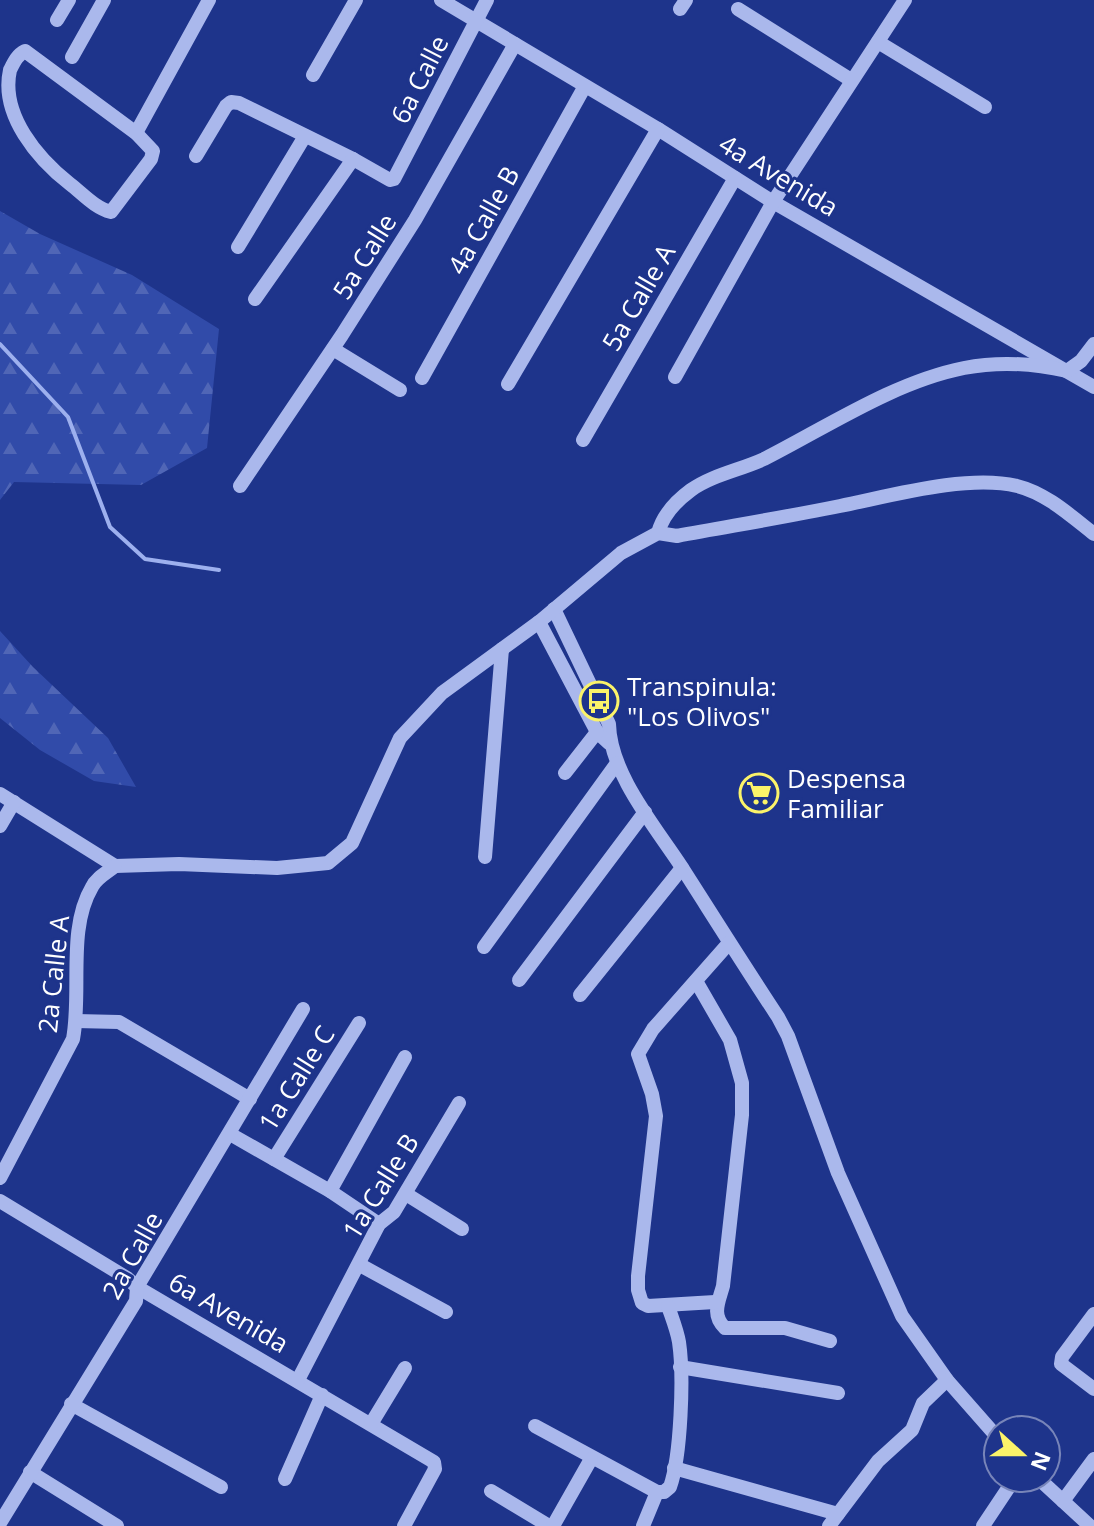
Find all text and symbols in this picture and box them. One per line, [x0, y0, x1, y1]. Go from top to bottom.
street label: 6a Calle [381, 29, 457, 129]
street label: 4a Avenida [713, 125, 845, 225]
street label: 4a Calle B [439, 160, 527, 280]
street label: 5a Calle [324, 206, 404, 306]
street label: 5a Calle A [593, 237, 683, 357]
place label: Transpinula: "Los Olivos" [627, 668, 777, 734]
bus stop icon: Transpinula: "Los Olivos" [578, 680, 620, 722]
place label: Despensa Familiar [787, 760, 906, 826]
supermarket icon: Despensa Familiar [738, 772, 780, 814]
street label: 2a Calle A [29, 913, 77, 1034]
street label: 1a Calle C [250, 1019, 342, 1137]
street label: 1a Calle B [333, 1126, 427, 1246]
street label: 2a Calle [93, 1205, 171, 1305]
street label: 6a Avenida [162, 1263, 296, 1361]
north arrow [982, 1414, 1062, 1494]
text: N [1024, 1448, 1059, 1475]

